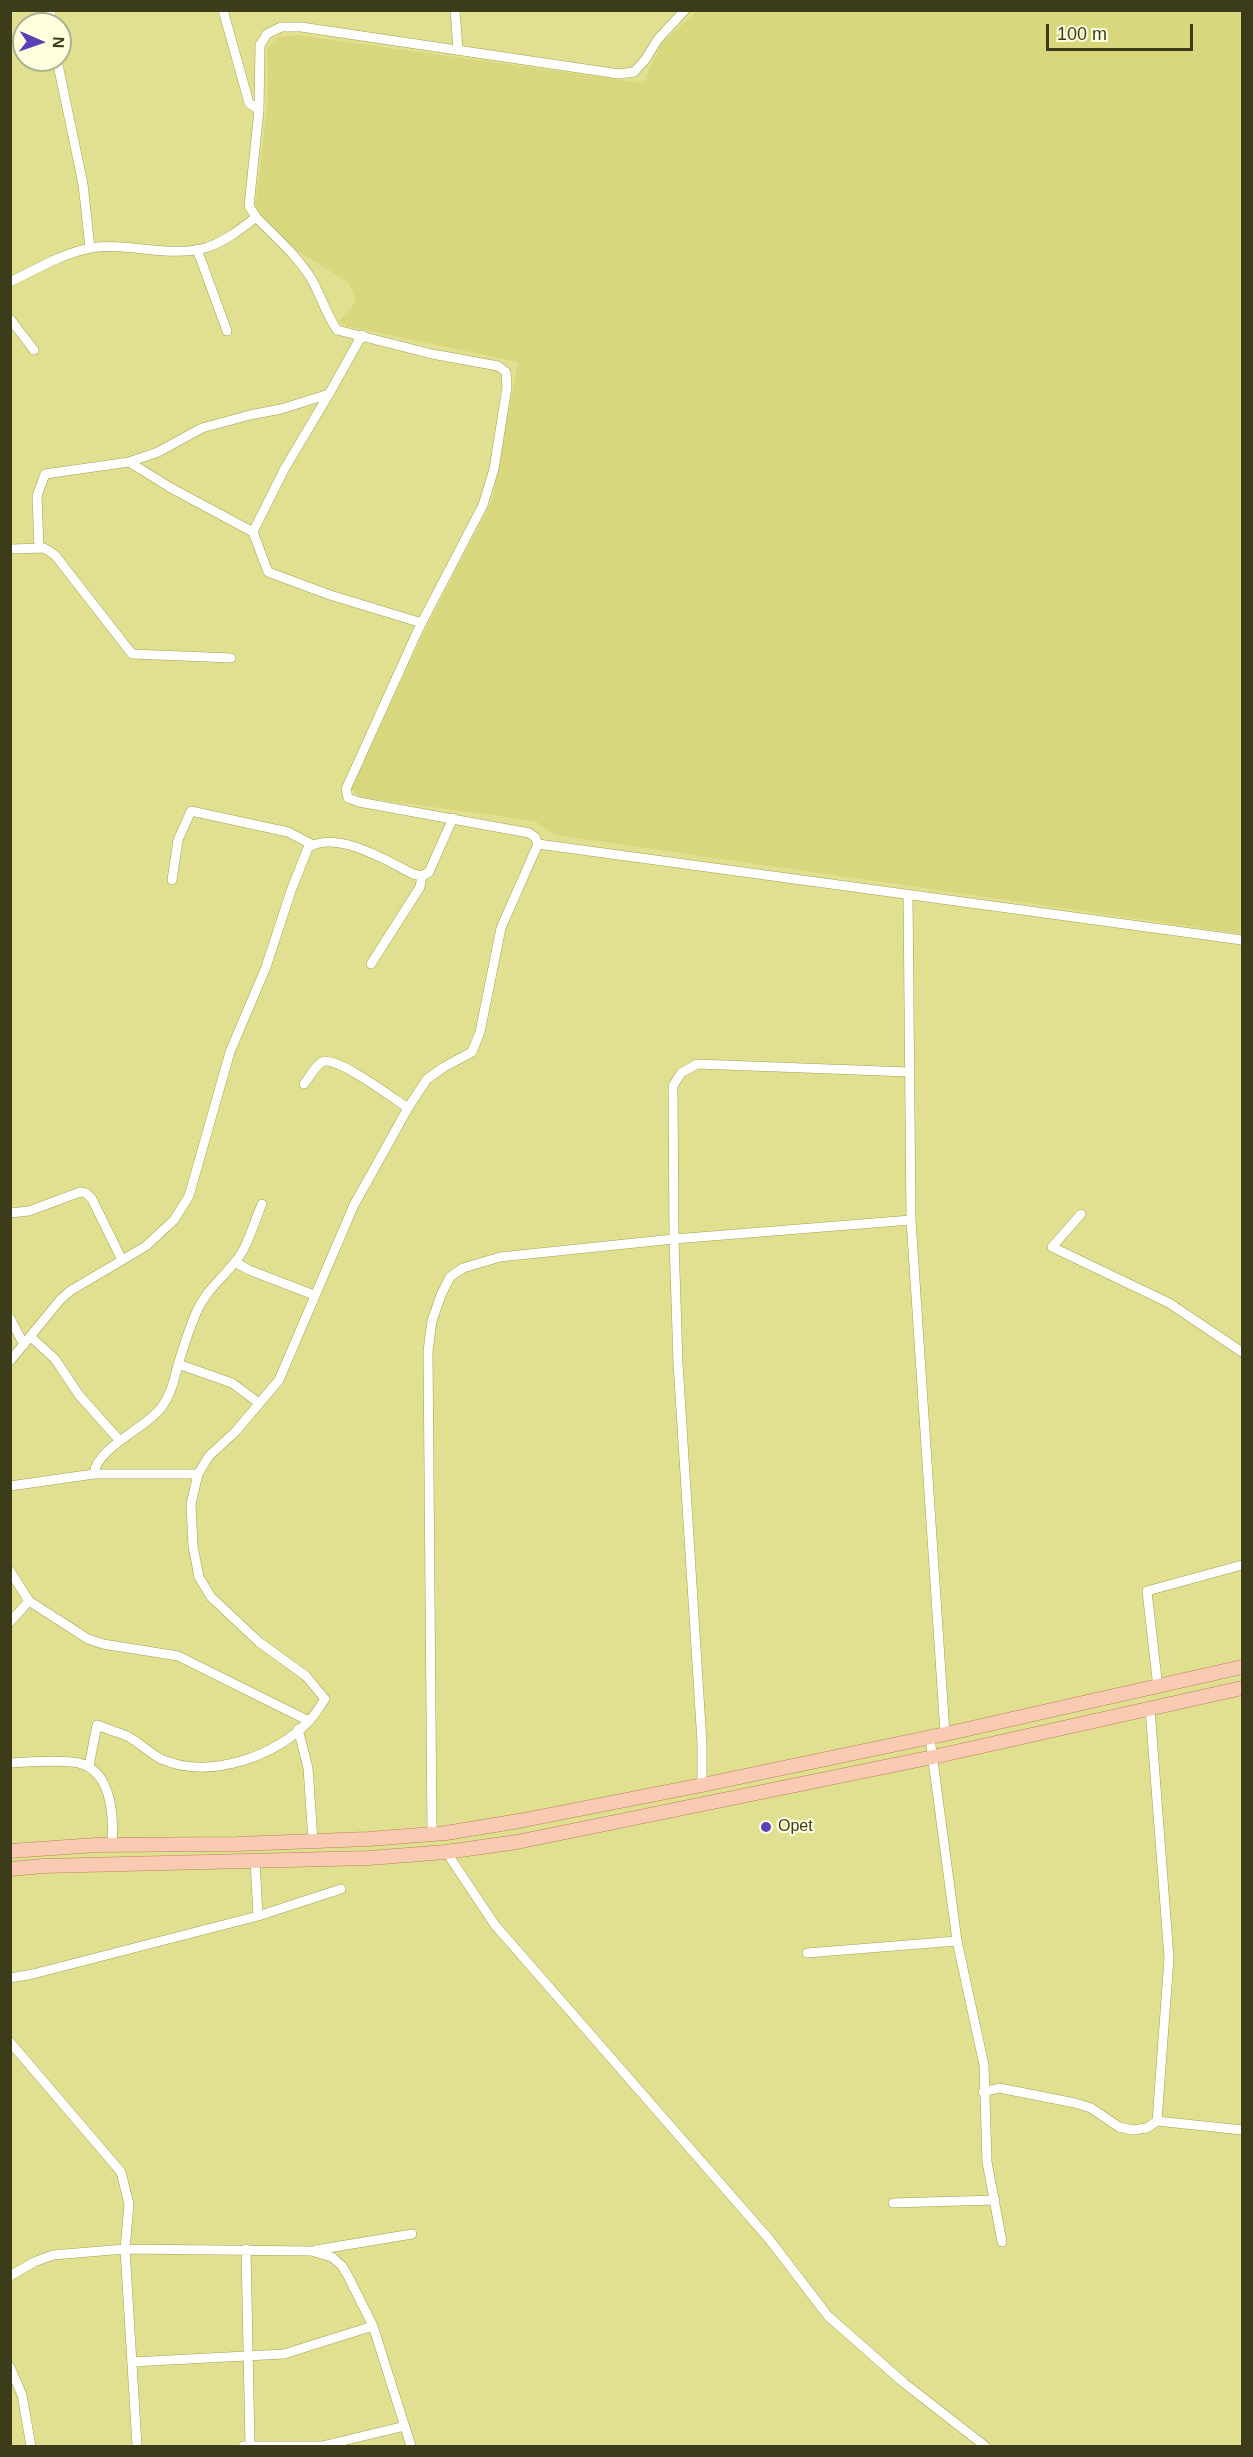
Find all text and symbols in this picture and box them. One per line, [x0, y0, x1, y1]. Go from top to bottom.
north arrow [12, 12, 72, 72]
scale bar [1049, 12, 1196, 50]
text: 100 m [1057, 24, 1107, 44]
text: N [50, 37, 67, 49]
place label: Opet [778, 1817, 813, 1837]
marker: Opet [759, 1820, 773, 1834]

